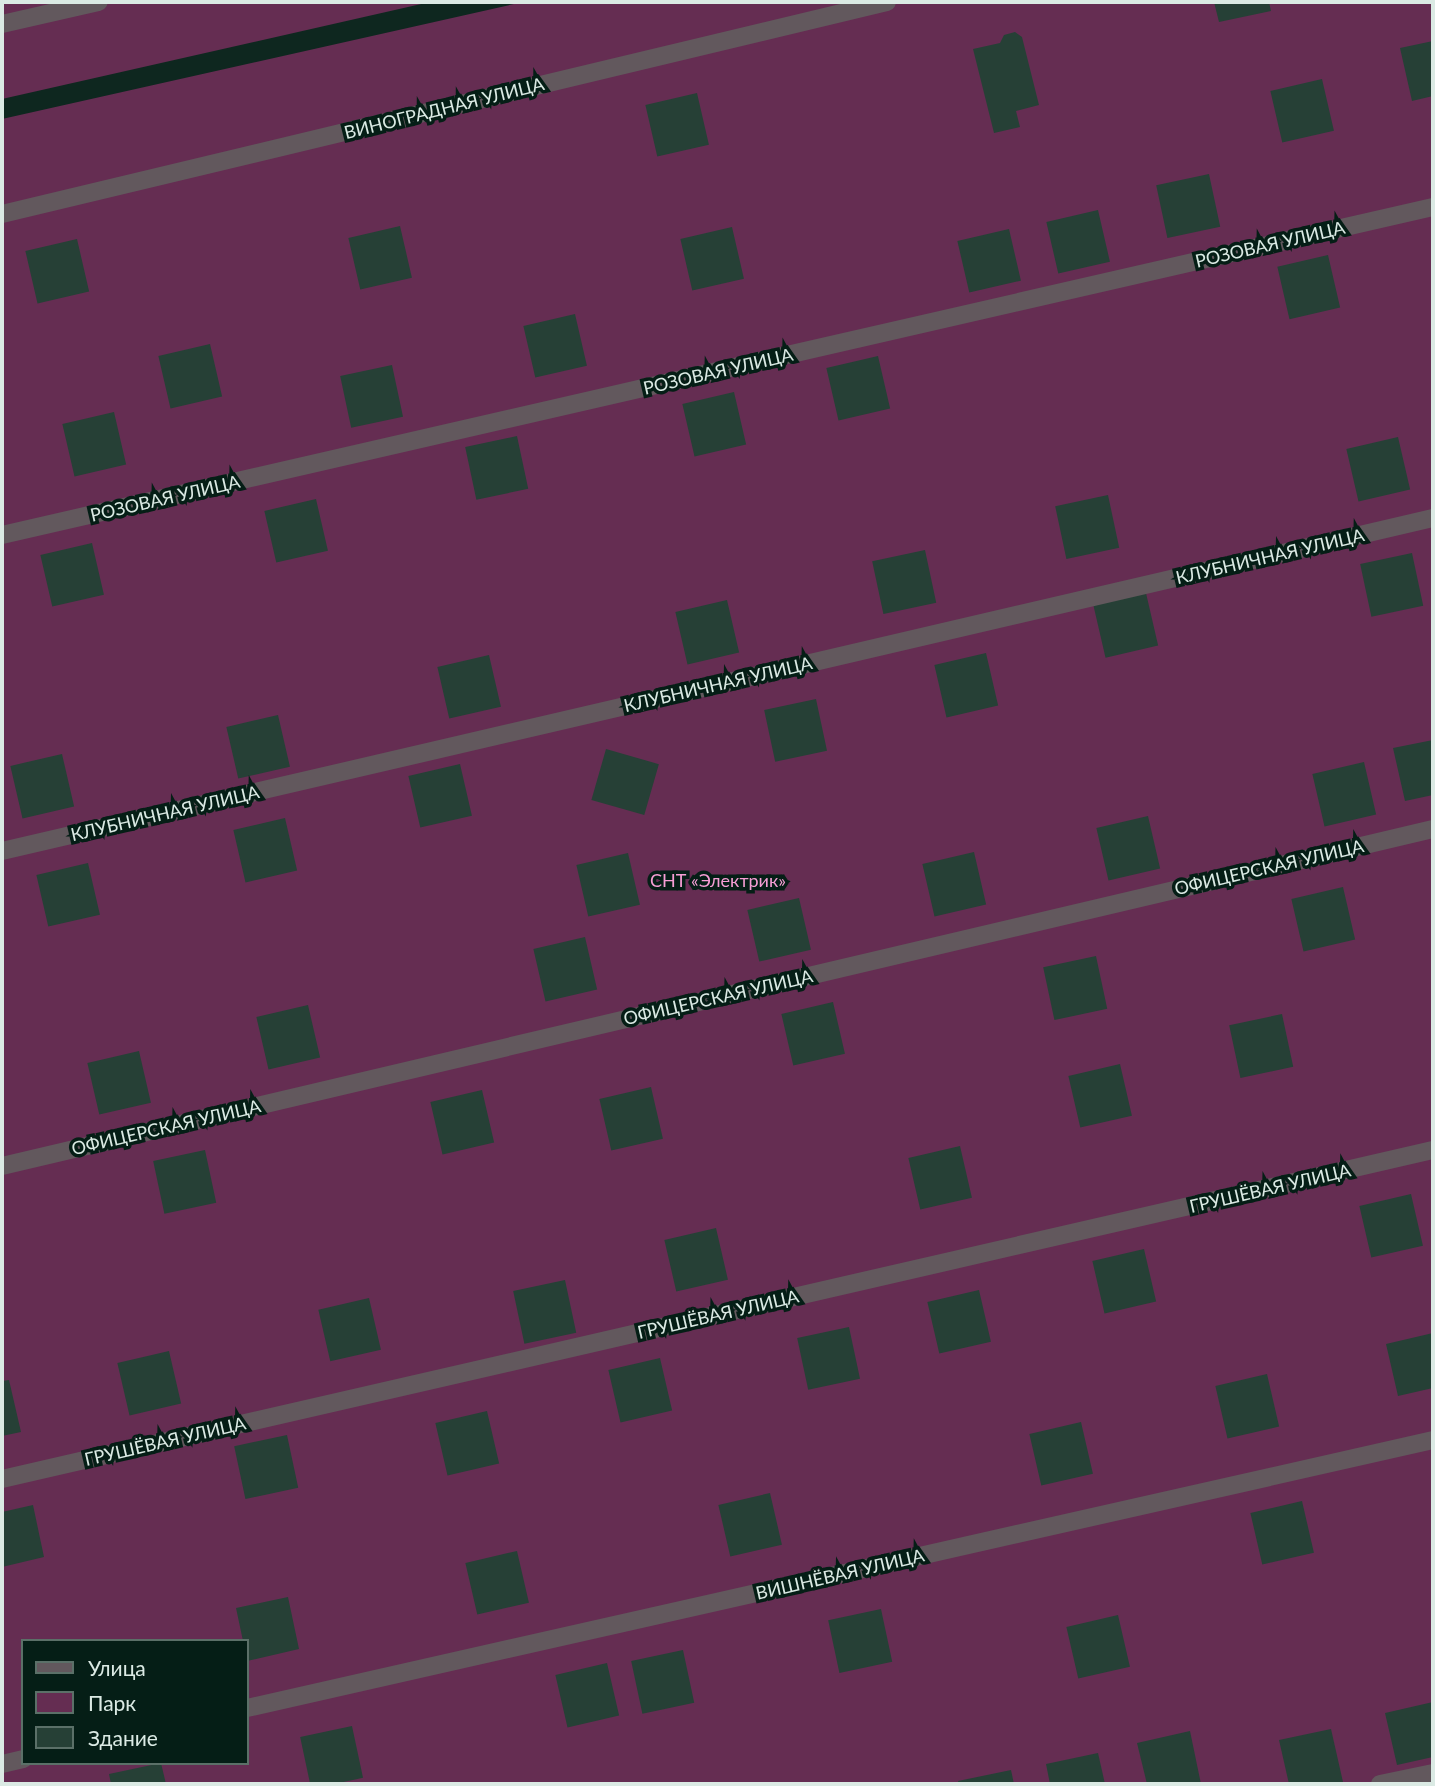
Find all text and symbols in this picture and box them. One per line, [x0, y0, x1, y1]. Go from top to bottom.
street label: ВИНОГРАДНАЯ УЛИЦА [342, 73, 546, 143]
street label: РОЗОВАЯ УЛИЦА [1193, 216, 1347, 272]
street label: РОЗОВАЯ УЛИЦА [641, 343, 795, 399]
street label: РОЗОВАЯ УЛИЦА [88, 470, 242, 526]
street label: КЛУБНИЧНАЯ УЛИЦА [1174, 524, 1366, 588]
street label: КЛУБНИЧНАЯ УЛИЦА [622, 652, 814, 716]
street label: КЛУБНИЧНАЯ УЛИЦА [69, 781, 261, 845]
street label: ОФИЦЕРСКАЯ УЛИЦА [1172, 835, 1366, 899]
park label: СНТ «Электрик» [650, 869, 786, 891]
street label: ОФИЦЕРСКАЯ УЛИЦА [621, 965, 815, 1029]
street label: ОФИЦЕРСКАЯ УЛИЦА [69, 1095, 263, 1159]
street label: ГРУШЁВАЯ УЛИЦА [1187, 1159, 1353, 1217]
street label: ГРУШЁВАЯ УЛИЦА [635, 1285, 801, 1343]
street label: ГРУШЁВАЯ УЛИЦА [82, 1412, 248, 1470]
street label: ВИШНЁВАЯ УЛИЦА [754, 1544, 926, 1604]
legend [21, 1639, 248, 1765]
text: Улица [88, 1655, 146, 1680]
text: Парк [88, 1690, 136, 1715]
text: Здание [88, 1725, 158, 1750]

